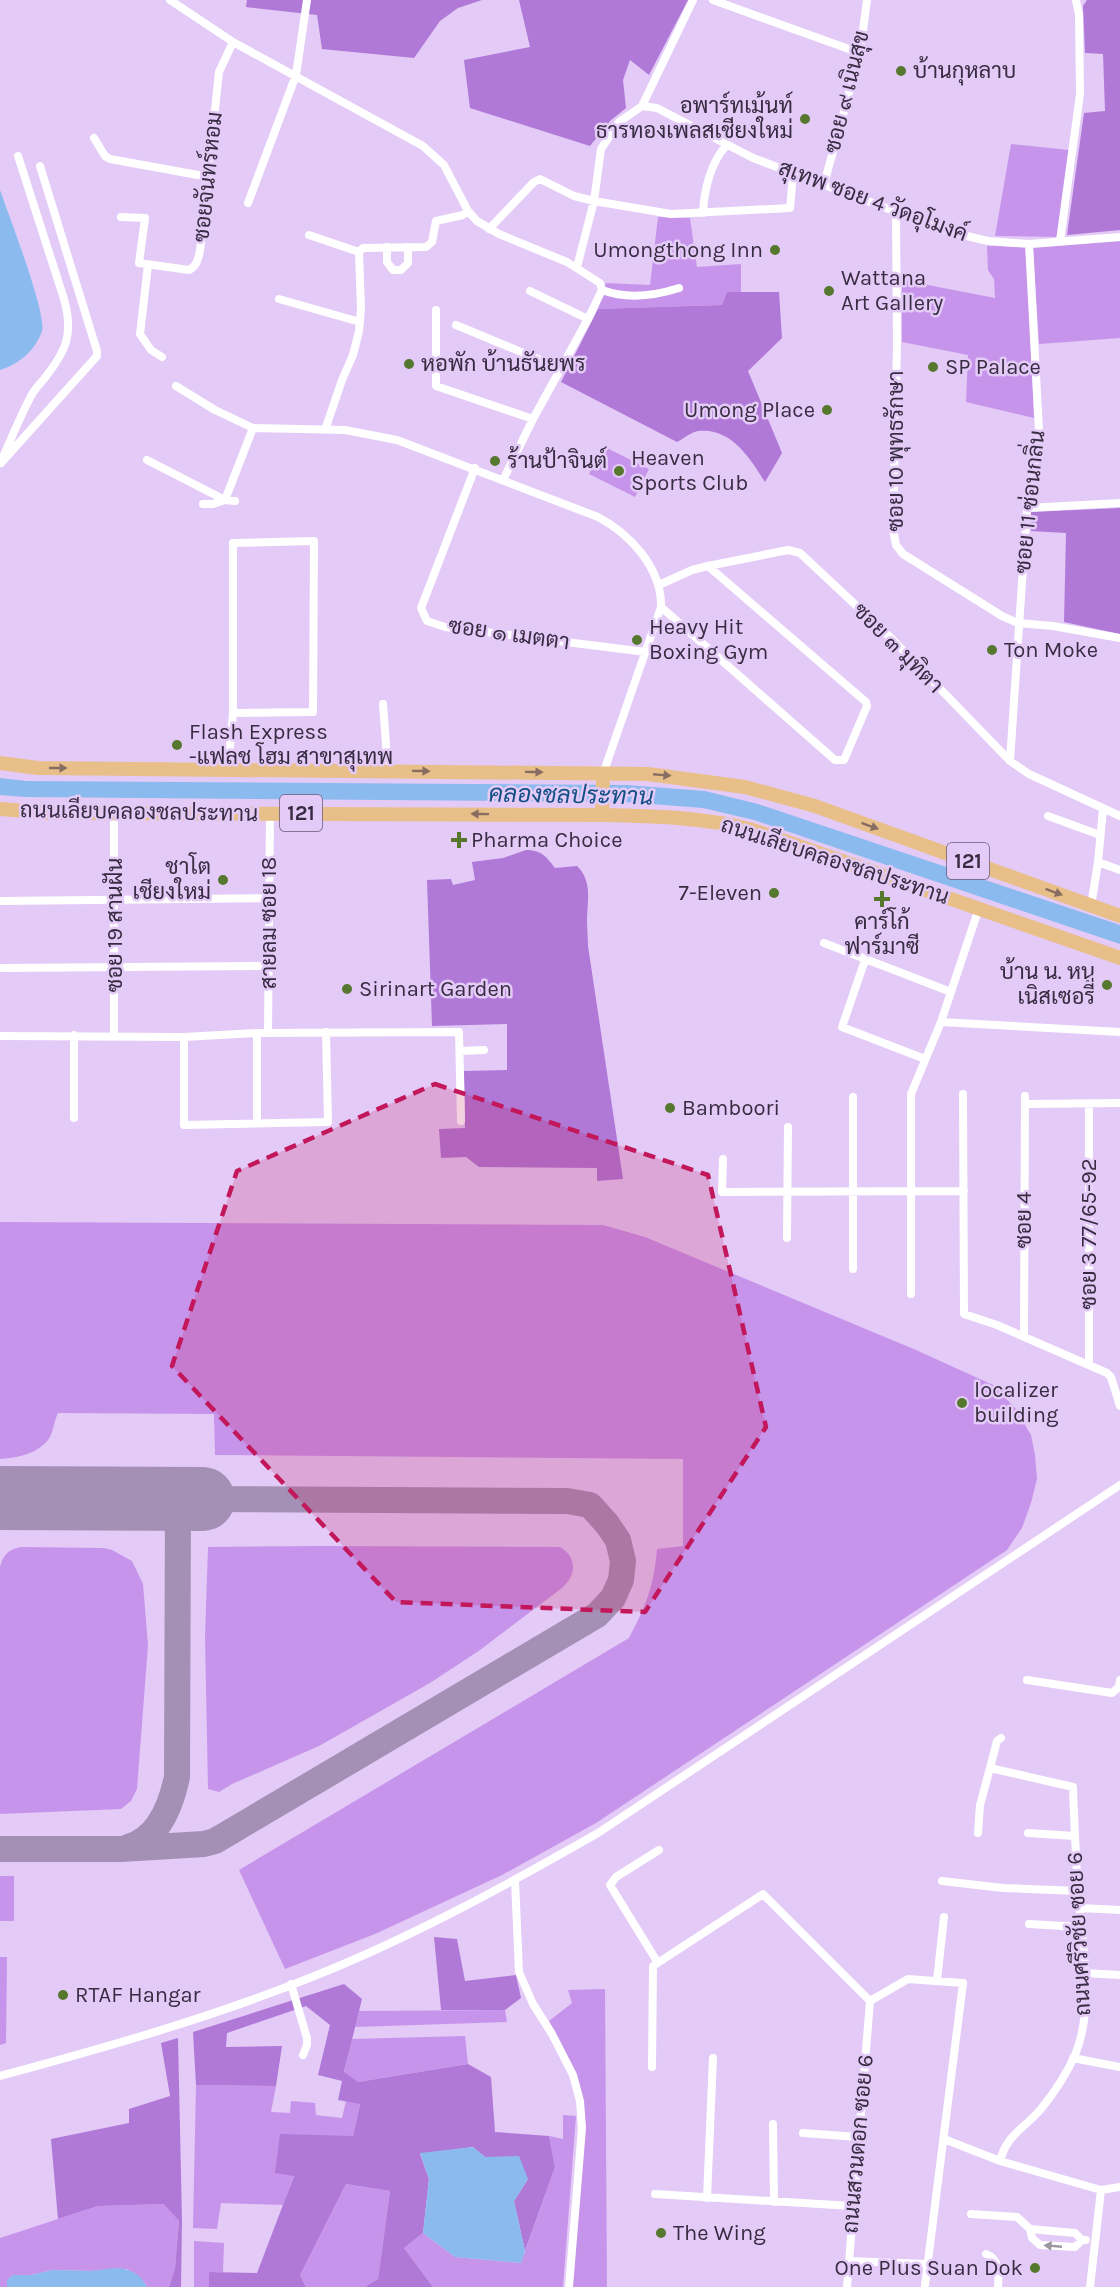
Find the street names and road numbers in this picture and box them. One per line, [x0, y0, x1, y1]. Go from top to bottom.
street label: ซอย ๙ เนินสุข [818, 28, 877, 156]
street label: ซอยจันทร์หอม [186, 110, 228, 243]
street label: สุเทพ ซอย 4 วัดอุโมงค์ [774, 153, 972, 249]
street label: ซอย 10 พุทธรักษา [882, 371, 911, 531]
street label: ซอย 11 ซ่อนกลิ่น [1004, 428, 1050, 575]
street label: ซอย ๓ มุทิตา [846, 597, 949, 700]
street label: ซอย ๑ เมตตา [447, 613, 571, 655]
road number: 121 [280, 795, 322, 831]
street label: ถนนเลียบคลองชลประทาน [20, 796, 258, 827]
street label: ถนนเลียบคลองชลประทาน [718, 811, 953, 910]
road number: 121 [947, 843, 989, 879]
street label: สายลม ซอย 18 [256, 857, 282, 989]
street label: ซอย 19 สานฝัน [102, 858, 128, 992]
street label: ซอย 3 77/65-92 [1076, 1159, 1102, 1309]
street label: ซอย 4 [1011, 1192, 1037, 1248]
street label: ถนนศรีวิชัย ซอย 6 [1061, 1851, 1096, 2017]
street label: ถนนสวนดอก ซอย 6 [837, 2053, 879, 2235]

